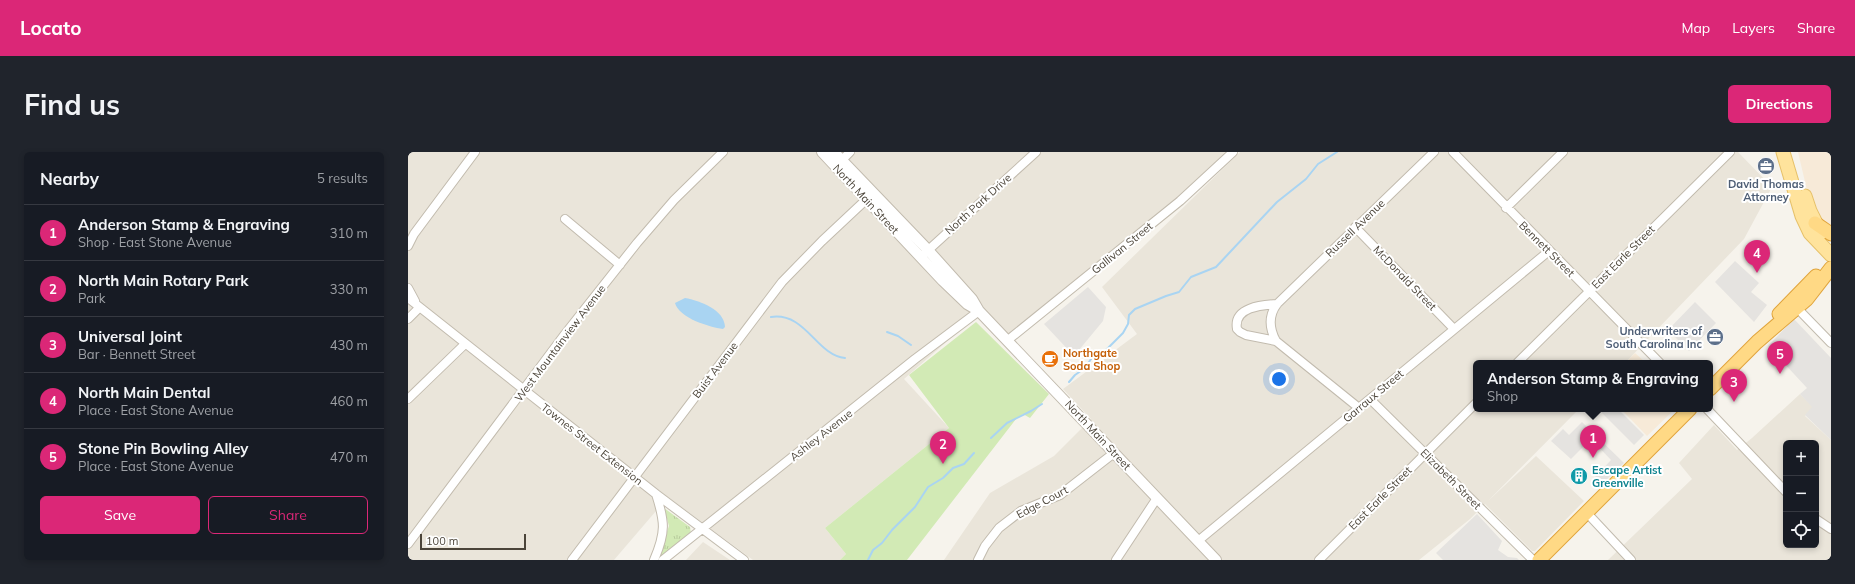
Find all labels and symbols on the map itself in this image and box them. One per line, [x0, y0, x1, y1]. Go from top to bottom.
office icon: David Thomas Attorney [1756, 156, 1776, 176]
street label: North Main Street [830, 161, 902, 237]
street label: North Park Drive [942, 171, 1014, 237]
place label: David Thomas Attorney [1728, 177, 1804, 204]
street label: Russell Avenue [1322, 196, 1388, 260]
street label: Bennett Street [1516, 218, 1578, 280]
street label: Gallivan Street [1089, 219, 1155, 277]
street label: East Earle Street [1588, 222, 1658, 292]
pin: 4 [1744, 240, 1770, 273]
street label: McDonald Street [1370, 243, 1440, 314]
street label: West Mountainview Avenue [511, 282, 609, 404]
place label: Underwriters of South Carolina Inc [1606, 324, 1703, 351]
office icon: Underwriters of South Carolina Inc [1705, 327, 1725, 347]
street label: Buist Avenue [689, 339, 741, 401]
pin: 5 [1767, 341, 1793, 374]
place label: Northgate Soda Shop [1063, 346, 1121, 373]
cafe icon: Northgate Soda Shop [1040, 349, 1060, 369]
street label: Garraux Street [1340, 367, 1406, 425]
your location [1269, 369, 1289, 389]
pin: 3 [1721, 369, 1747, 402]
street label: North Main Street [1062, 397, 1134, 473]
street label: Townes Street Extension [538, 400, 646, 488]
street label: Ashley Avenue [787, 406, 855, 464]
pin: 1 [1580, 425, 1606, 458]
pin: 2 [930, 431, 956, 464]
street label: Elizabeth Street [1418, 446, 1484, 512]
street label: East Earle Street [1345, 463, 1415, 533]
place label: Escape Artist Greenville [1592, 463, 1662, 490]
building icon: Escape Artist Greenville [1569, 466, 1589, 486]
street label: Edge Court [1014, 483, 1070, 521]
scale bar [420, 532, 526, 551]

